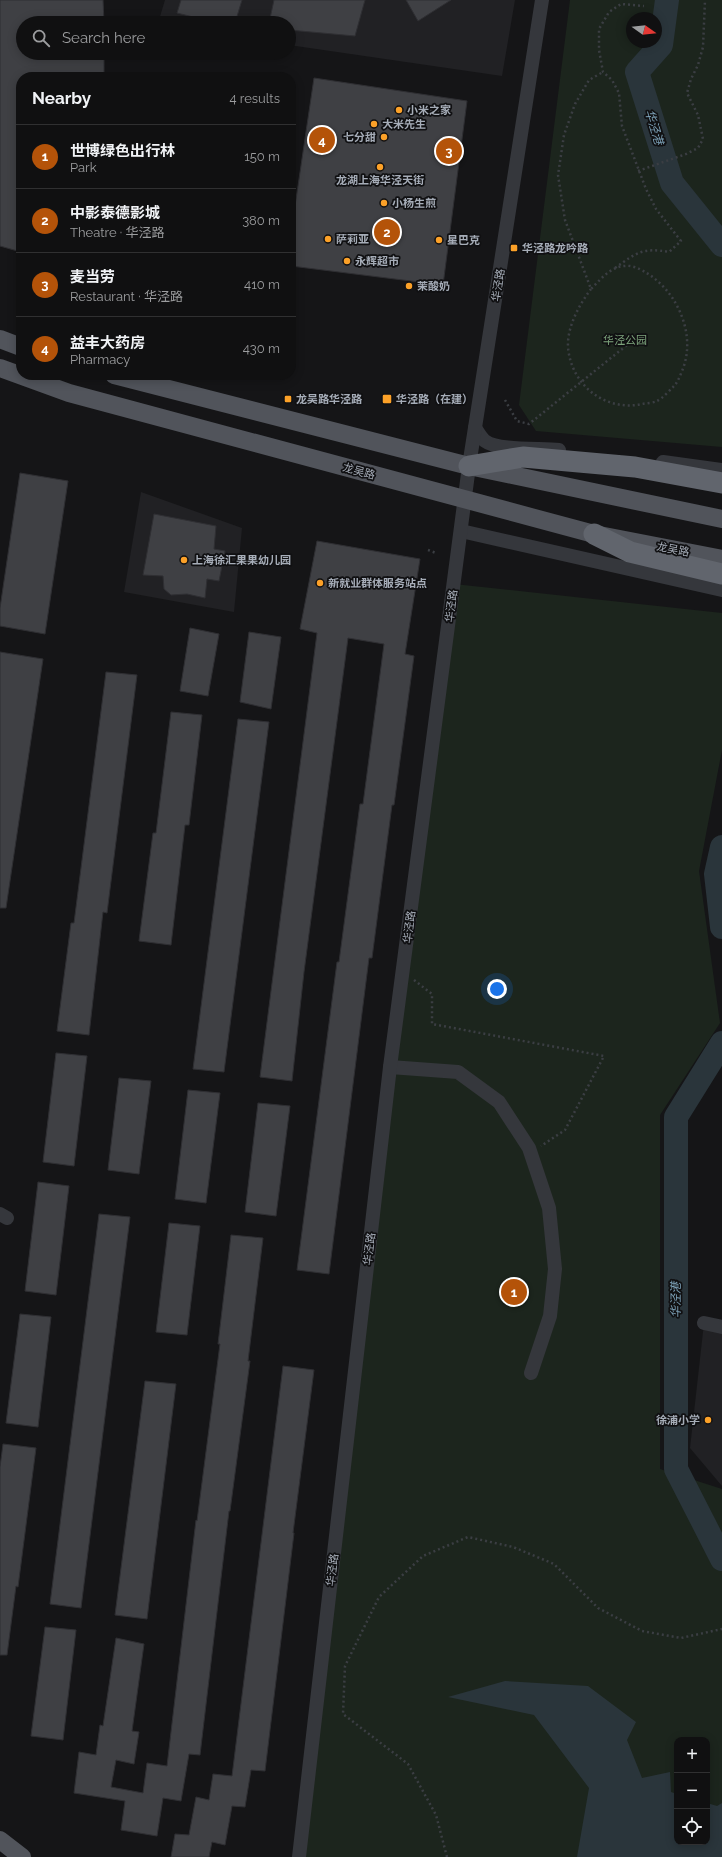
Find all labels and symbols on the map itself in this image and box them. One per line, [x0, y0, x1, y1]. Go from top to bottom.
north arrow [626, 12, 662, 48]
place label: 小米之家 [407, 104, 451, 117]
marker: 小米之家 [394, 105, 404, 115]
water label: 华泾港 [642, 108, 667, 148]
place label: 大米先生 [382, 118, 426, 131]
marker: 大米先生 [369, 119, 379, 129]
pin: 4 [309, 125, 335, 155]
place label: 七分甜 [343, 131, 376, 144]
marker: 七分甜 [379, 132, 389, 142]
pin: 3 [436, 136, 462, 166]
marker: 龙湖上海华泾天街 [375, 162, 385, 172]
place label: 龙湖上海华泾天街 [336, 174, 424, 187]
place label: 小杨生煎 [392, 197, 436, 210]
marker: 小杨生煎 [379, 198, 389, 208]
pin: 2 [374, 217, 400, 247]
place label: 萨莉亚 [336, 233, 369, 246]
marker: 萨莉亚 [323, 234, 333, 244]
place label: 星巴克 [447, 234, 480, 247]
marker: 星巴克 [434, 235, 444, 245]
place label: 华泾路龙吟路 [522, 242, 589, 255]
marker: 华泾路龙吟路 [509, 243, 519, 253]
place label: 永辉超市 [355, 255, 399, 268]
marker: 永辉超市 [342, 256, 352, 266]
street label: 华泾路 [489, 268, 507, 302]
place label: 茉酸奶 [417, 280, 450, 293]
marker: 茉酸奶 [404, 281, 414, 291]
park label: 华泾公园 [603, 334, 647, 347]
place label: 龙吴路华泾路 [296, 393, 363, 406]
marker: 华泾路（在建） [381, 393, 393, 405]
place label: 华泾路（在建） [396, 393, 473, 406]
marker: 龙吴路华泾路 [283, 394, 293, 404]
street label: 龙吴路 [341, 461, 376, 482]
street label: 龙吴路 [655, 540, 690, 559]
place label: 上海徐汇果果幼儿园 [192, 554, 291, 567]
marker: 上海徐汇果果幼儿园 [179, 555, 189, 565]
place label: 新就业群体服务站点 [328, 577, 427, 590]
marker: 新就业群体服务站点 [315, 578, 325, 588]
street label: 华泾路 [443, 589, 460, 623]
street label: 华泾路 [401, 910, 418, 944]
your location [487, 979, 507, 999]
street label: 华泾路 [361, 1232, 378, 1266]
pin: 1 [501, 1277, 527, 1307]
water label: 华泾港 [669, 1280, 683, 1318]
place label: 徐浦小学 [656, 1414, 700, 1427]
marker: 徐浦小学 [703, 1415, 713, 1425]
street label: 华泾路 [324, 1553, 341, 1587]

